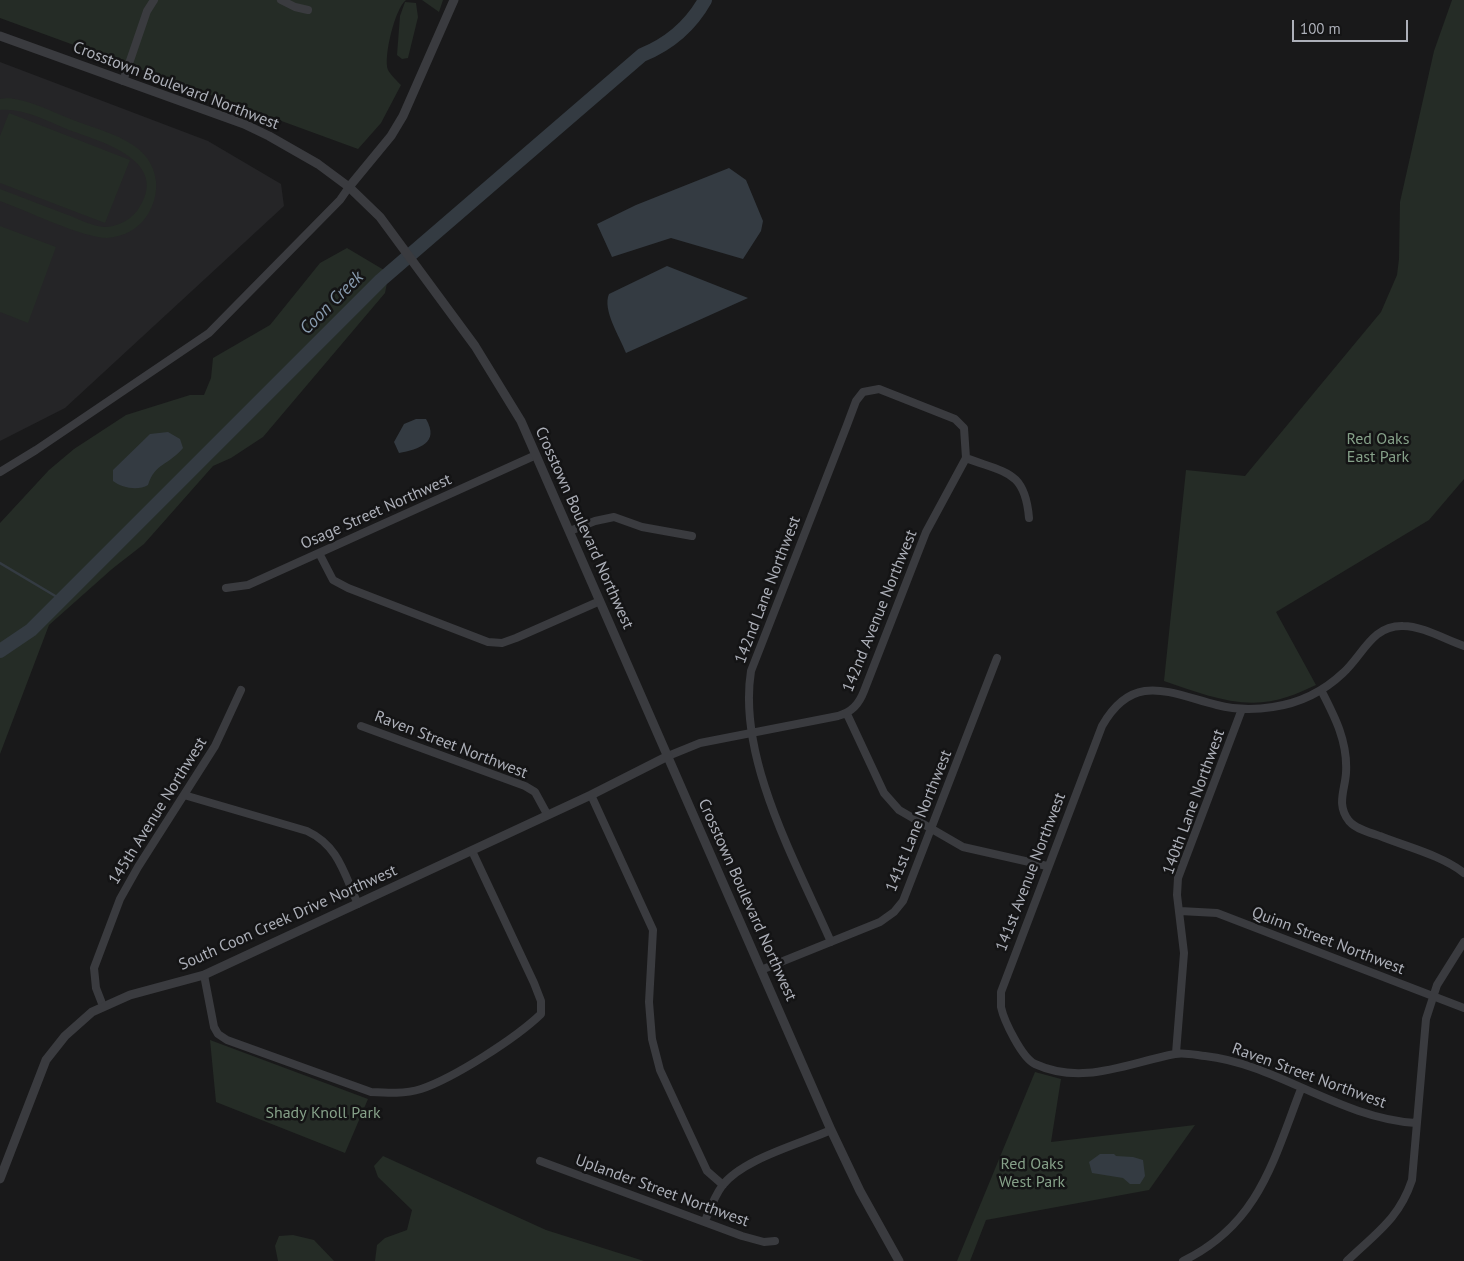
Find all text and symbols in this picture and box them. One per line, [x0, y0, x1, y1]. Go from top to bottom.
scale bar [1294, 10, 1410, 42]
text: 100 m [1300, 19, 1341, 38]
street label: Crosstown Boulevard Northwest [70, 38, 282, 134]
water label: Coon Creek [296, 267, 368, 339]
street label: Crosstown Boulevard Northwest [531, 424, 637, 632]
park label: Red Oaks East Park [1346, 429, 1410, 467]
street label: Osage Street Northwest [298, 470, 454, 554]
street label: 142nd Lane Northwest [731, 514, 805, 666]
street label: 142nd Avenue Northwest [839, 527, 921, 695]
street label: Raven Street Northwest [372, 707, 530, 783]
street label: 140th Lane Northwest [1159, 727, 1229, 877]
street label: 145th Avenue Northwest [105, 734, 211, 888]
street label: 141st Lane Northwest [882, 747, 956, 895]
street label: 141st Avenue Northwest [992, 790, 1070, 954]
street label: Crosstown Boulevard Northwest [694, 796, 800, 1004]
street label: South Coon Creek Drive Northwest [176, 861, 400, 975]
street label: Quinn Street Northwest [1249, 903, 1407, 979]
street label: Raven Street Northwest [1229, 1039, 1389, 1113]
park label: Shady Knoll Park [265, 1103, 381, 1123]
street label: Uplander Street Northwest [573, 1151, 751, 1231]
park label: Red Oaks West Park [999, 1154, 1065, 1192]

